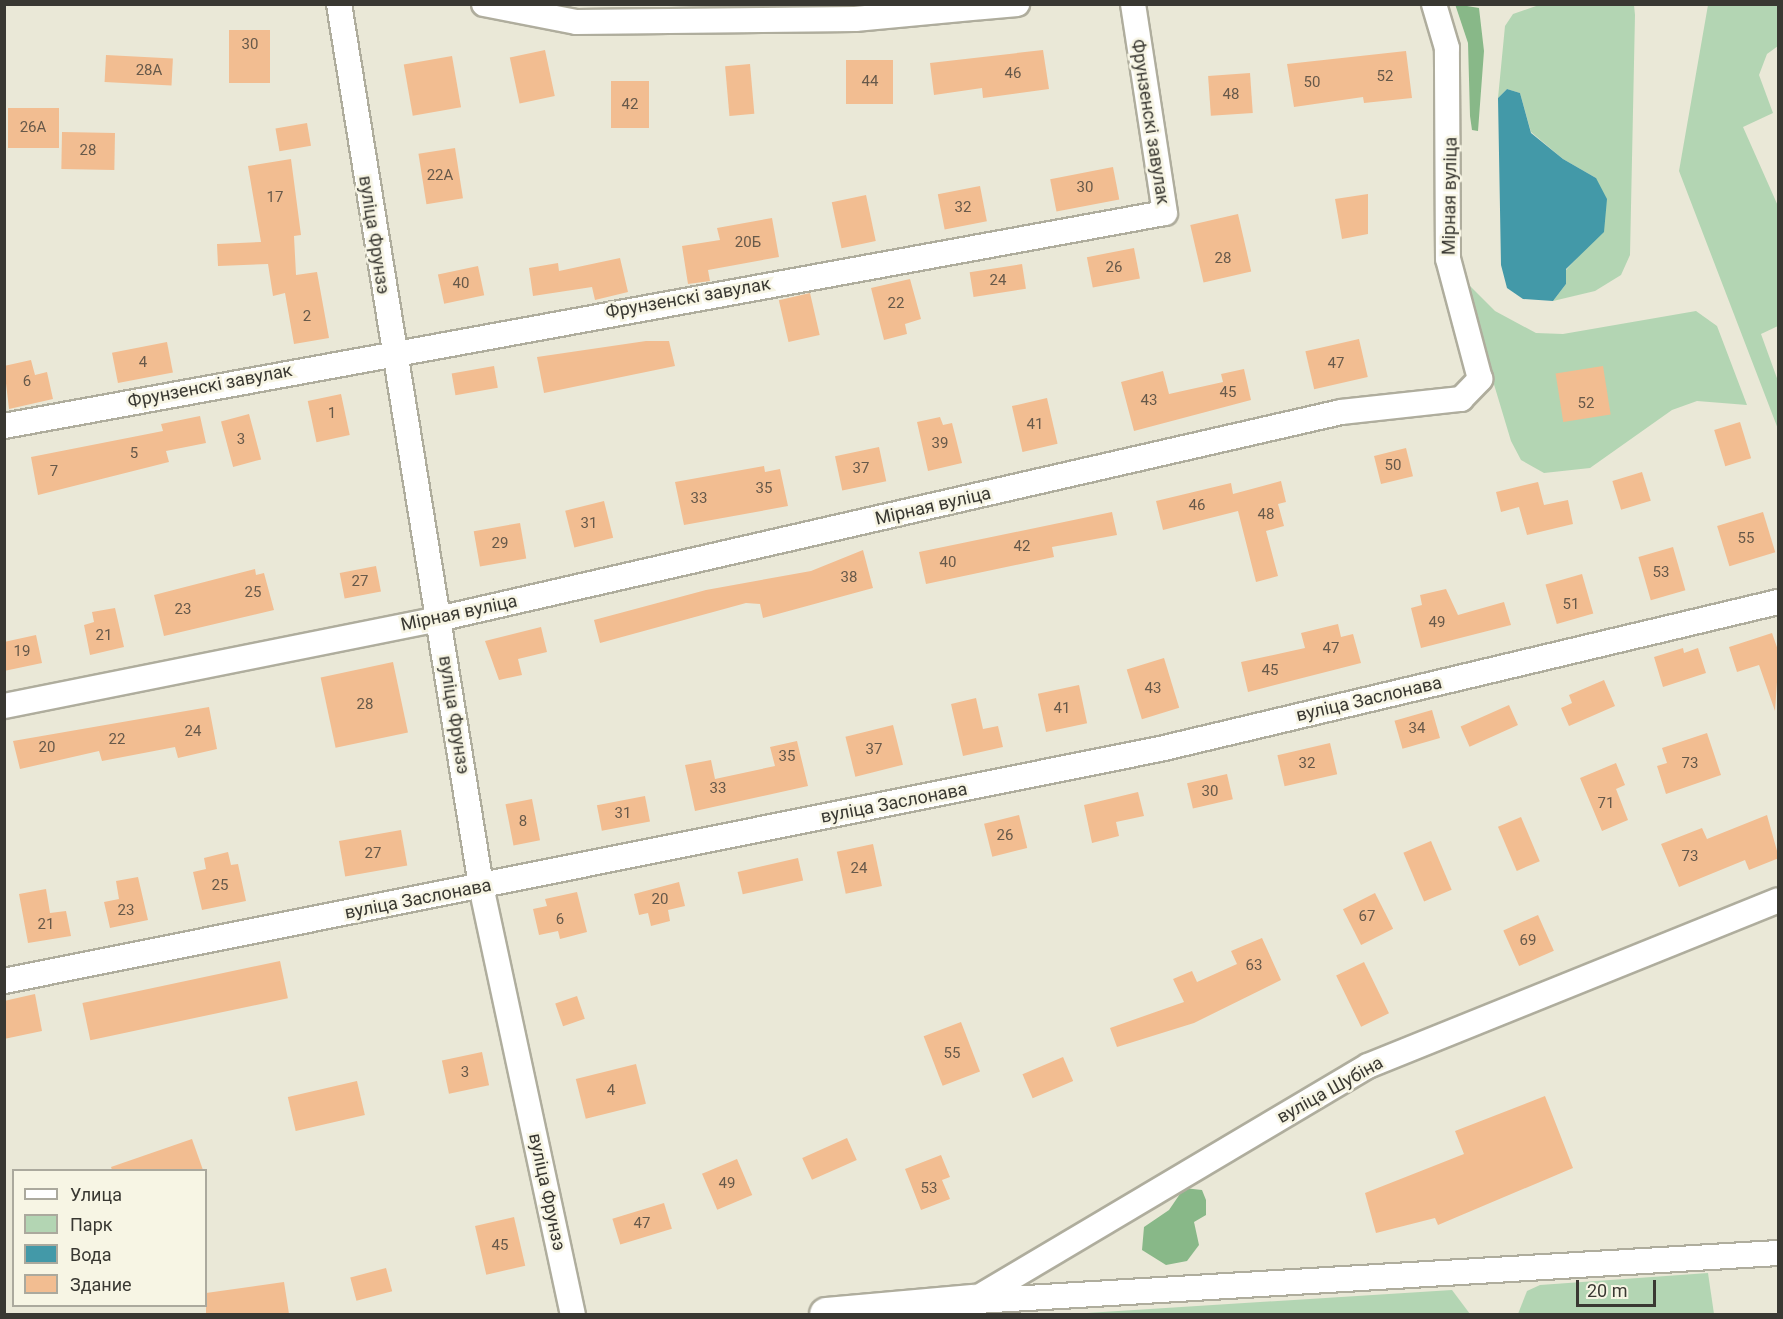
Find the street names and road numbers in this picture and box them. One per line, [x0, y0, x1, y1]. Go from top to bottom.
street label: Фрунзенскі завулак [1126, 38, 1174, 206]
street label: Мірная вуліца [1438, 137, 1462, 255]
street label: вуліца Фрунзэ [354, 174, 394, 296]
street label: Фрунзенскі завулак [604, 273, 772, 323]
street label: Фрунзенскі завулак [126, 359, 294, 413]
street label: Мірная вуліца [873, 482, 993, 530]
street label: Мірная вуліца [399, 590, 519, 636]
street label: вуліца Фрунзэ [434, 654, 474, 776]
street label: вуліца Заслонава [1294, 672, 1444, 726]
street label: вуліца Заслонава [819, 778, 969, 828]
street label: вуліца Заслонава [343, 874, 493, 924]
street label: вуліца Шубіна [1273, 1052, 1387, 1128]
street label: вуліца Фрунзэ [524, 1131, 570, 1253]

